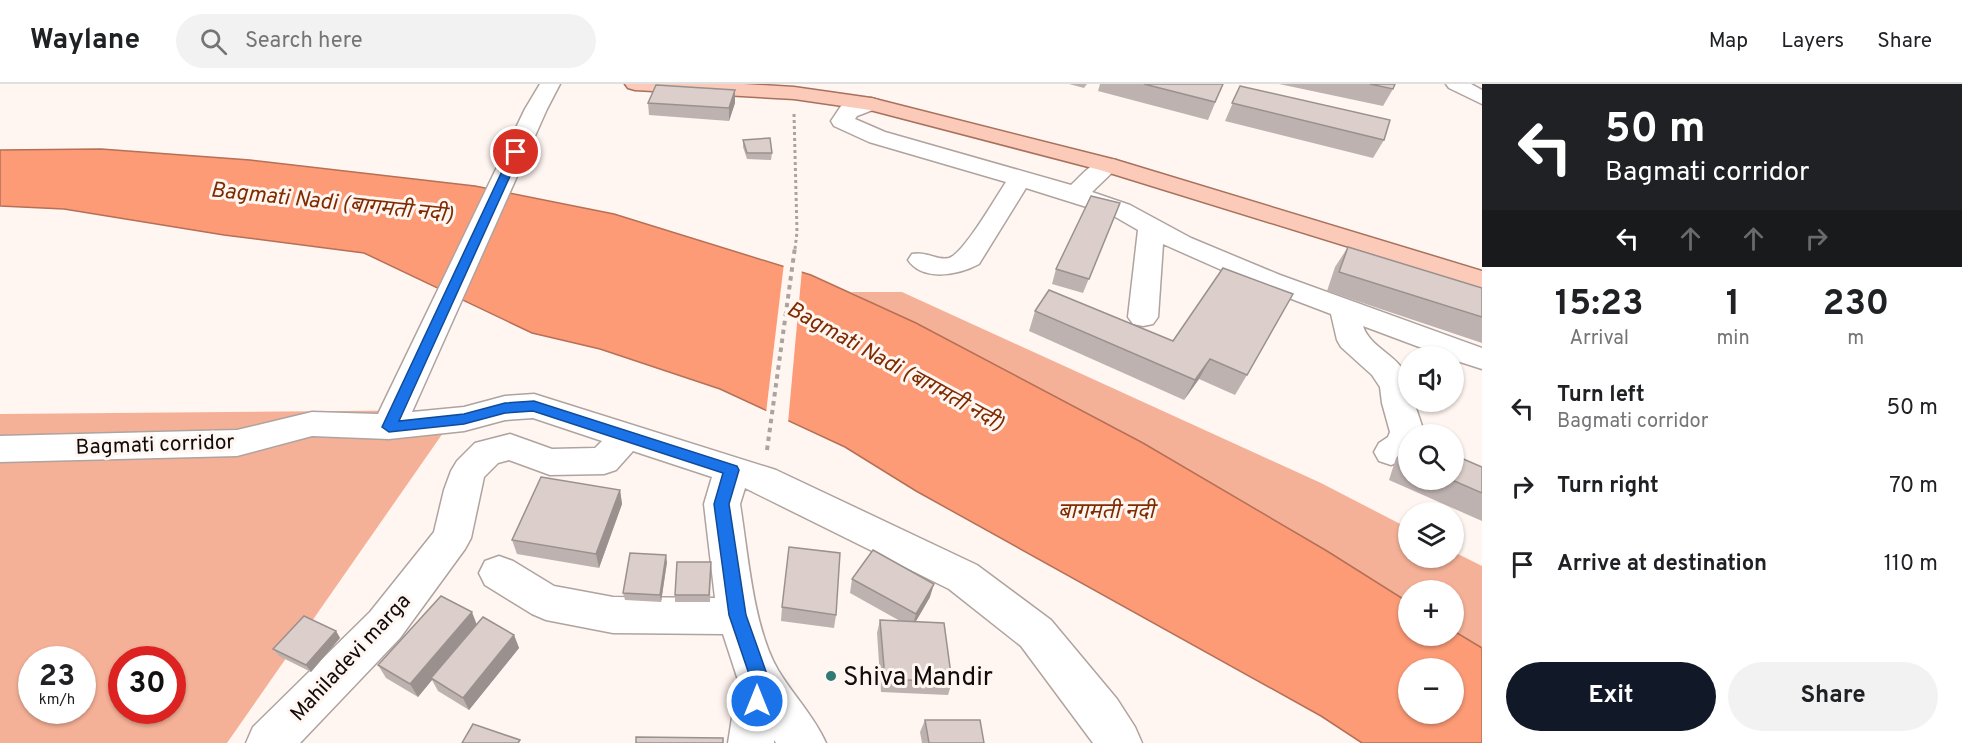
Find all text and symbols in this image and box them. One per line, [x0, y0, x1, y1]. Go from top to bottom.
search box [176, 14, 596, 68]
text: Waylane [30, 23, 140, 59]
icon: search [197, 25, 230, 58]
text: Search here [245, 28, 363, 55]
text: Map [1709, 28, 1748, 55]
text: Layers [1781, 28, 1844, 55]
text: Share [1877, 28, 1932, 55]
text: 50 m [1605, 104, 1706, 157]
icon: left [1506, 108, 1584, 186]
pin [490, 126, 541, 177]
icon: arrive [499, 135, 532, 168]
text: Bagmati corridor [1605, 156, 1809, 190]
water label: Bagmati Nadi (बागमती नदी) [209, 176, 455, 230]
icon: left [1611, 222, 1644, 255]
icon: ahead [1674, 222, 1707, 255]
icon: ahead [1737, 222, 1770, 255]
icon: right [1800, 222, 1833, 255]
text: 15:23 [1555, 282, 1644, 328]
text: 1 [1726, 282, 1740, 328]
text: 230 [1822, 282, 1889, 328]
water label: Bagmati Nadi (बागमती नदी) [782, 295, 1009, 438]
text: Arrival [1569, 326, 1629, 352]
text: min [1716, 326, 1750, 352]
text: m [1847, 326, 1864, 352]
map controls [1398, 346, 1464, 724]
button: sound [1398, 346, 1464, 412]
text: Turn left [1557, 382, 1645, 409]
icon: left [1506, 392, 1539, 425]
text: 50 m [1886, 395, 1938, 422]
text: Bagmati corridor [1557, 409, 1708, 435]
button: search [1398, 424, 1464, 490]
street label: Bagmati corridor [75, 429, 235, 462]
icon: right [1506, 470, 1539, 503]
text: Turn right [1557, 473, 1659, 500]
text: 70 m [1889, 473, 1938, 500]
water label: बागमती नदी [1058, 498, 1159, 526]
button: layers [1398, 502, 1464, 568]
icon: arrive [1506, 548, 1539, 581]
text: Arrive at destination [1557, 551, 1767, 578]
text: 110 m [1884, 551, 1938, 578]
button: + [1398, 580, 1464, 646]
street label: Mahiladevi marga [285, 589, 417, 728]
speed limit sign: 30 [108, 646, 186, 724]
button: − [1398, 658, 1464, 724]
text: 23 [39, 659, 75, 696]
place label: Shiva Mandir [843, 662, 993, 695]
button: Exit [1506, 662, 1716, 731]
button: Share [1728, 662, 1938, 731]
position arrow [725, 669, 789, 733]
marker: Shiva Mandir [824, 669, 838, 683]
text: km/h [39, 691, 75, 710]

